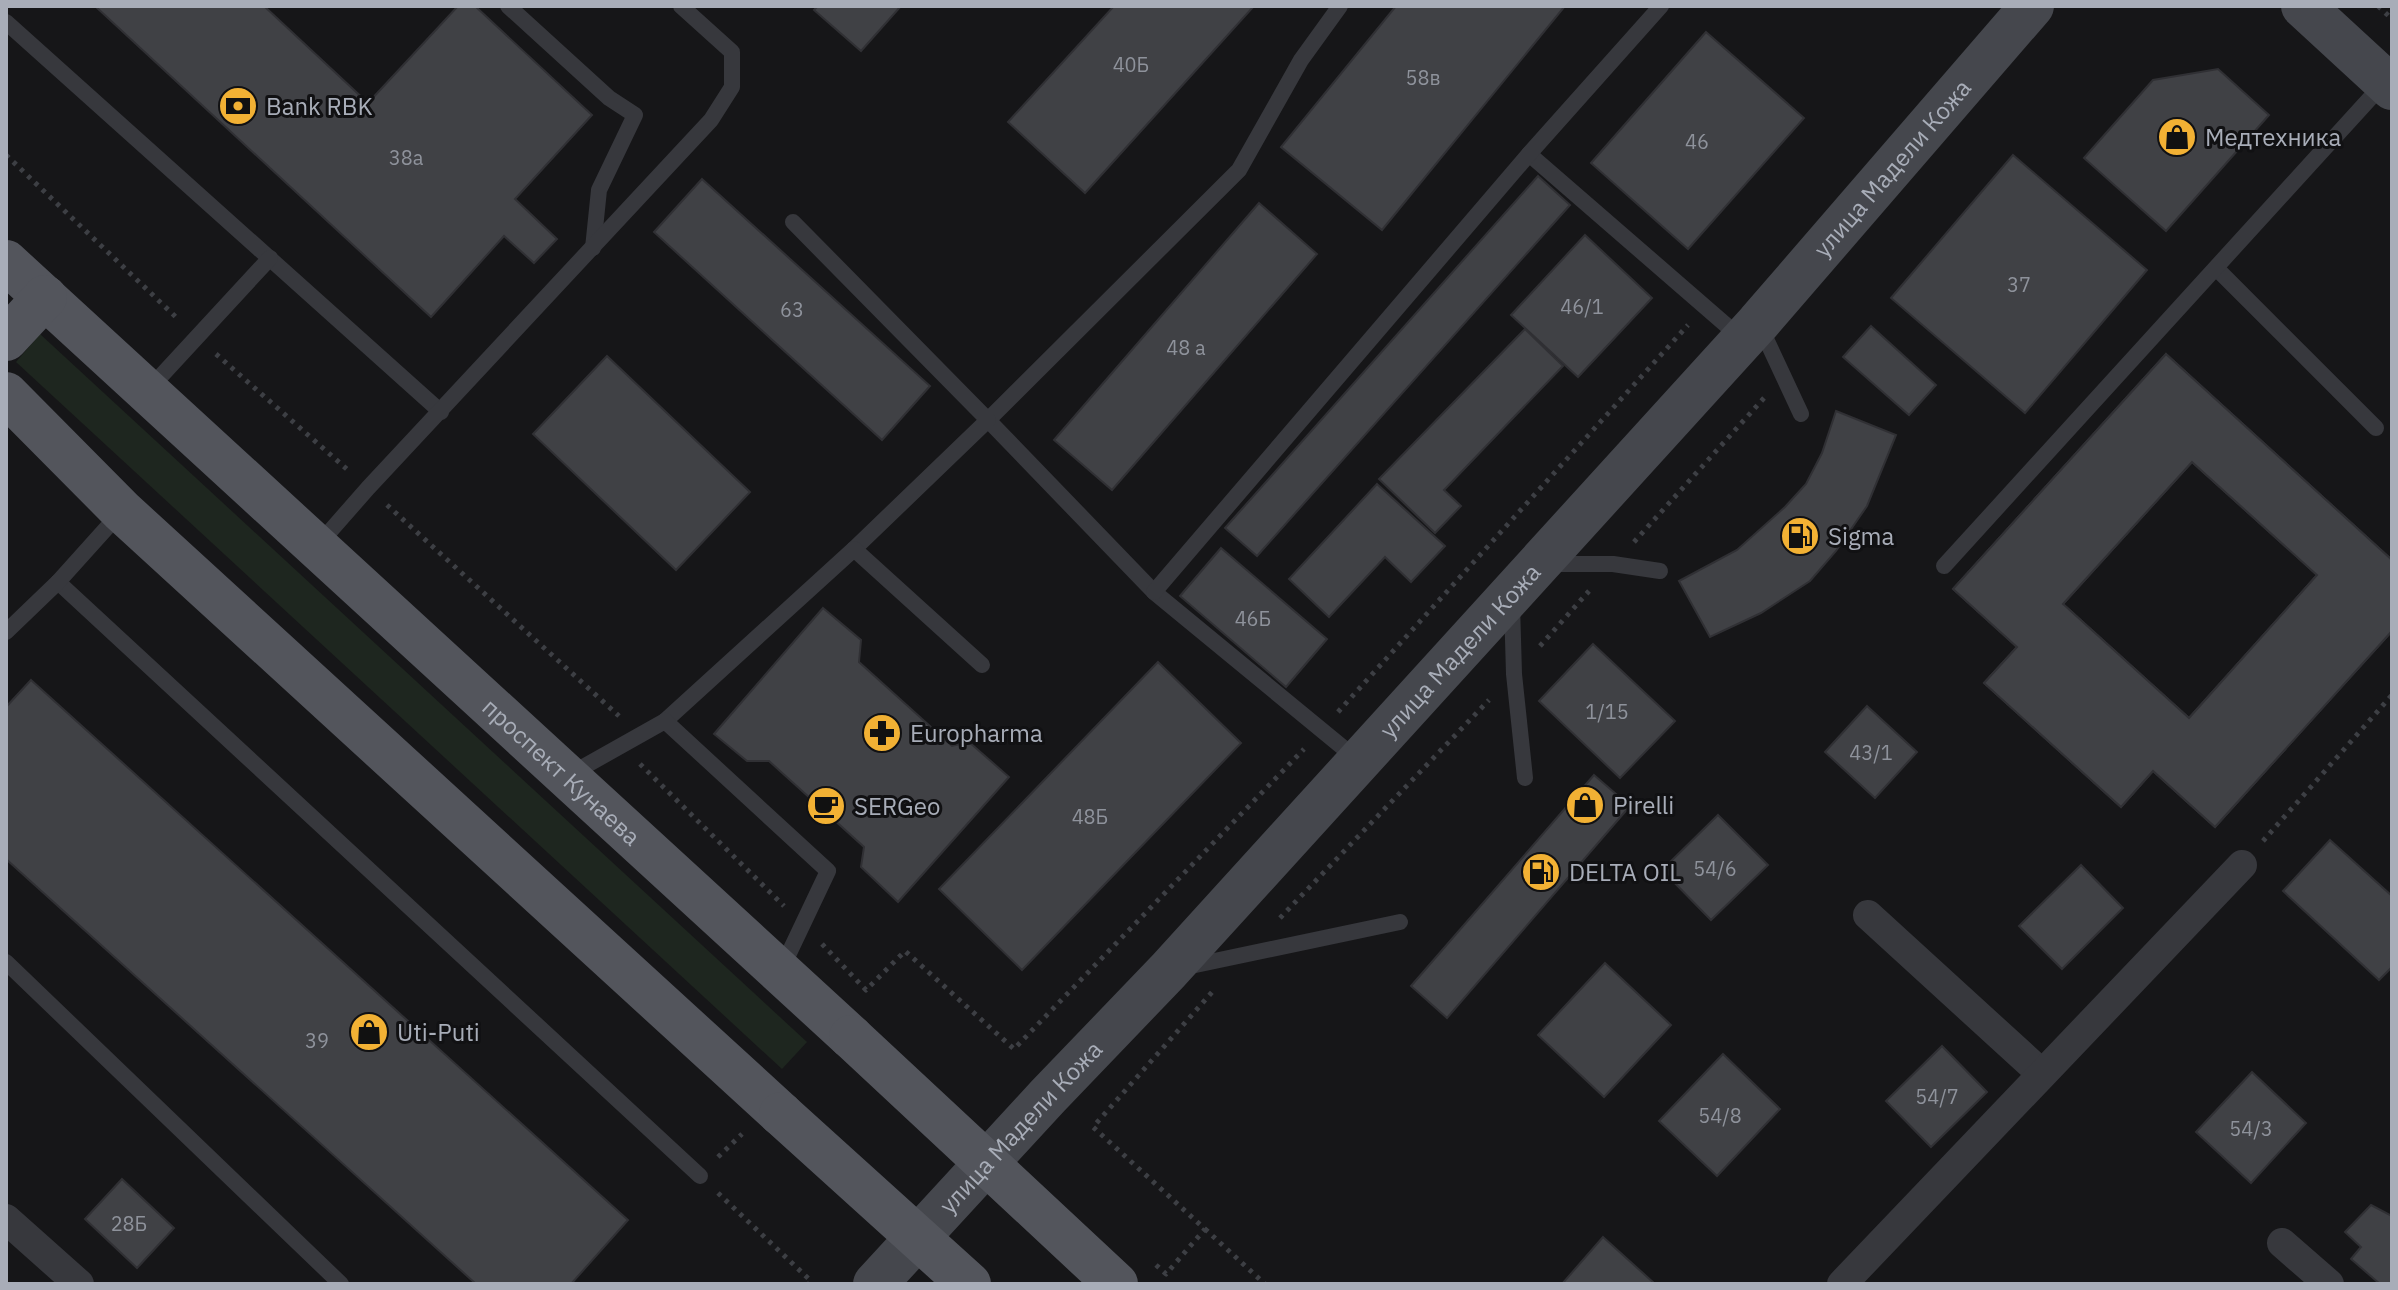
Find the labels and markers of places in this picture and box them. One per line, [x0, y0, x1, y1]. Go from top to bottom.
bank icon: Bank RBK [217, 85, 259, 127]
place label: Bank RBK [266, 90, 373, 122]
shop icon: Медтехника [2156, 116, 2198, 158]
place label: Медтехника [2205, 121, 2342, 153]
fuel station icon: Sigma [1779, 515, 1821, 557]
place label: Sigma [1828, 520, 1895, 552]
pharmacy icon: Europharma [861, 712, 903, 754]
place label: Europharma [910, 717, 1043, 749]
shop icon: Pirelli [1564, 784, 1606, 826]
cafe icon: SERGeo [805, 785, 847, 827]
place label: Pirelli [1613, 789, 1674, 821]
place label: SERGeo [854, 790, 940, 822]
fuel station icon: DELTA OIL [1520, 851, 1562, 893]
place label: DELTA OIL [1569, 856, 1681, 888]
shop icon: Uti-Puti [348, 1011, 390, 1053]
place label: Uti-Puti [397, 1016, 480, 1048]

